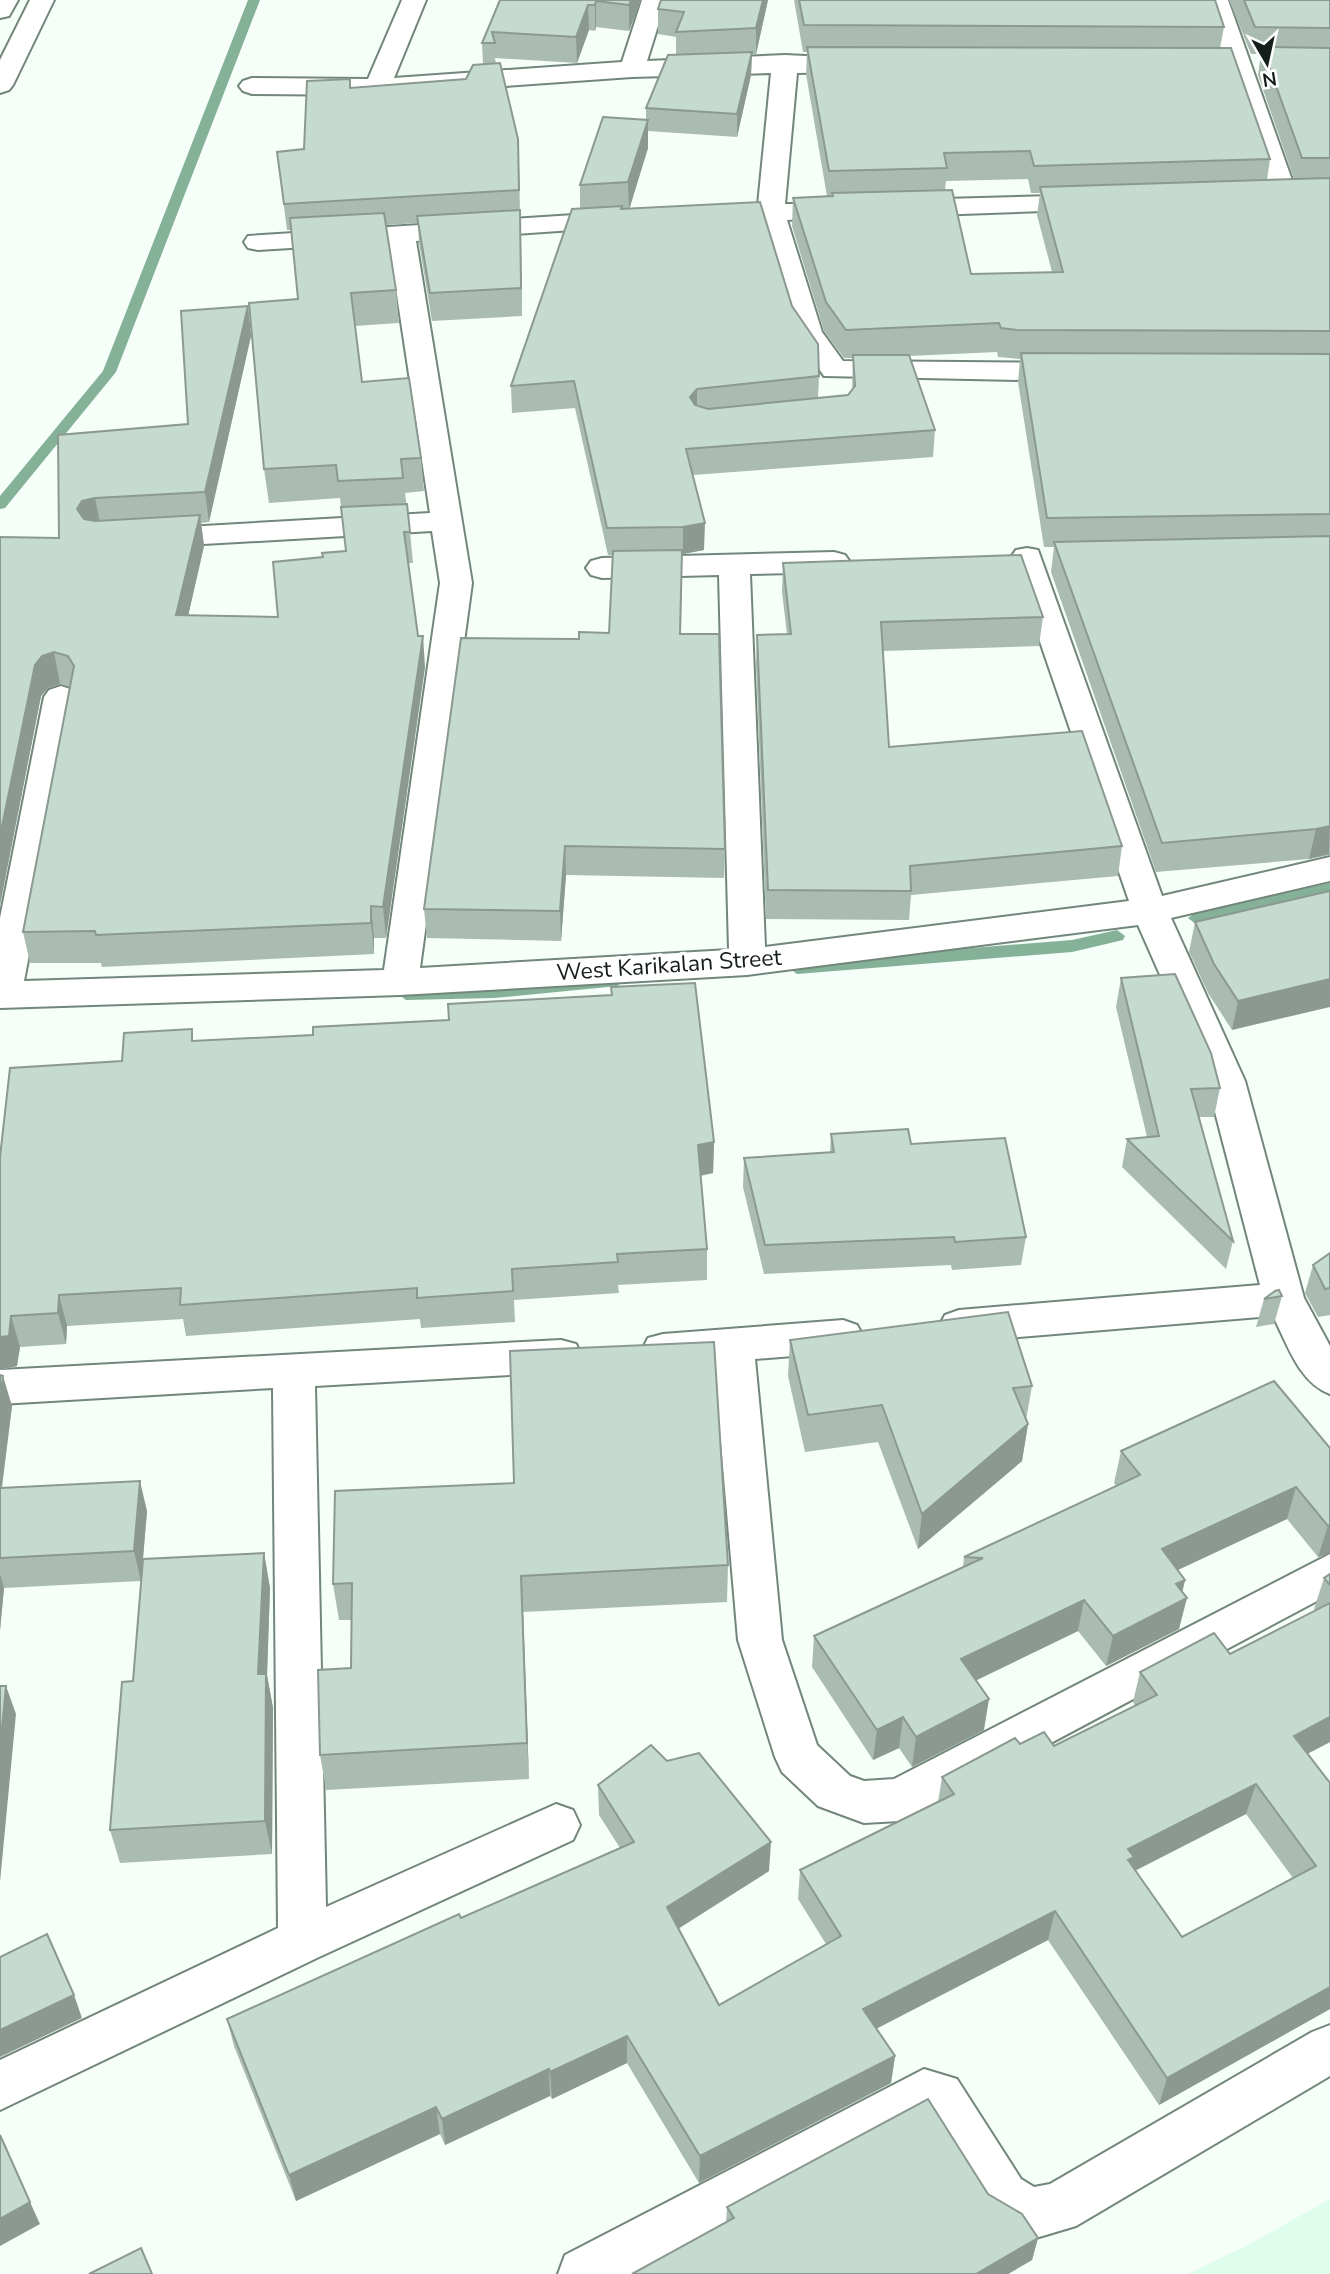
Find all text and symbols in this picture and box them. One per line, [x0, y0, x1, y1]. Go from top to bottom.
north arrow [1232, 28, 1302, 98]
text: N [1260, 65, 1279, 93]
street label: West Karikalan Street [555, 942, 784, 988]

